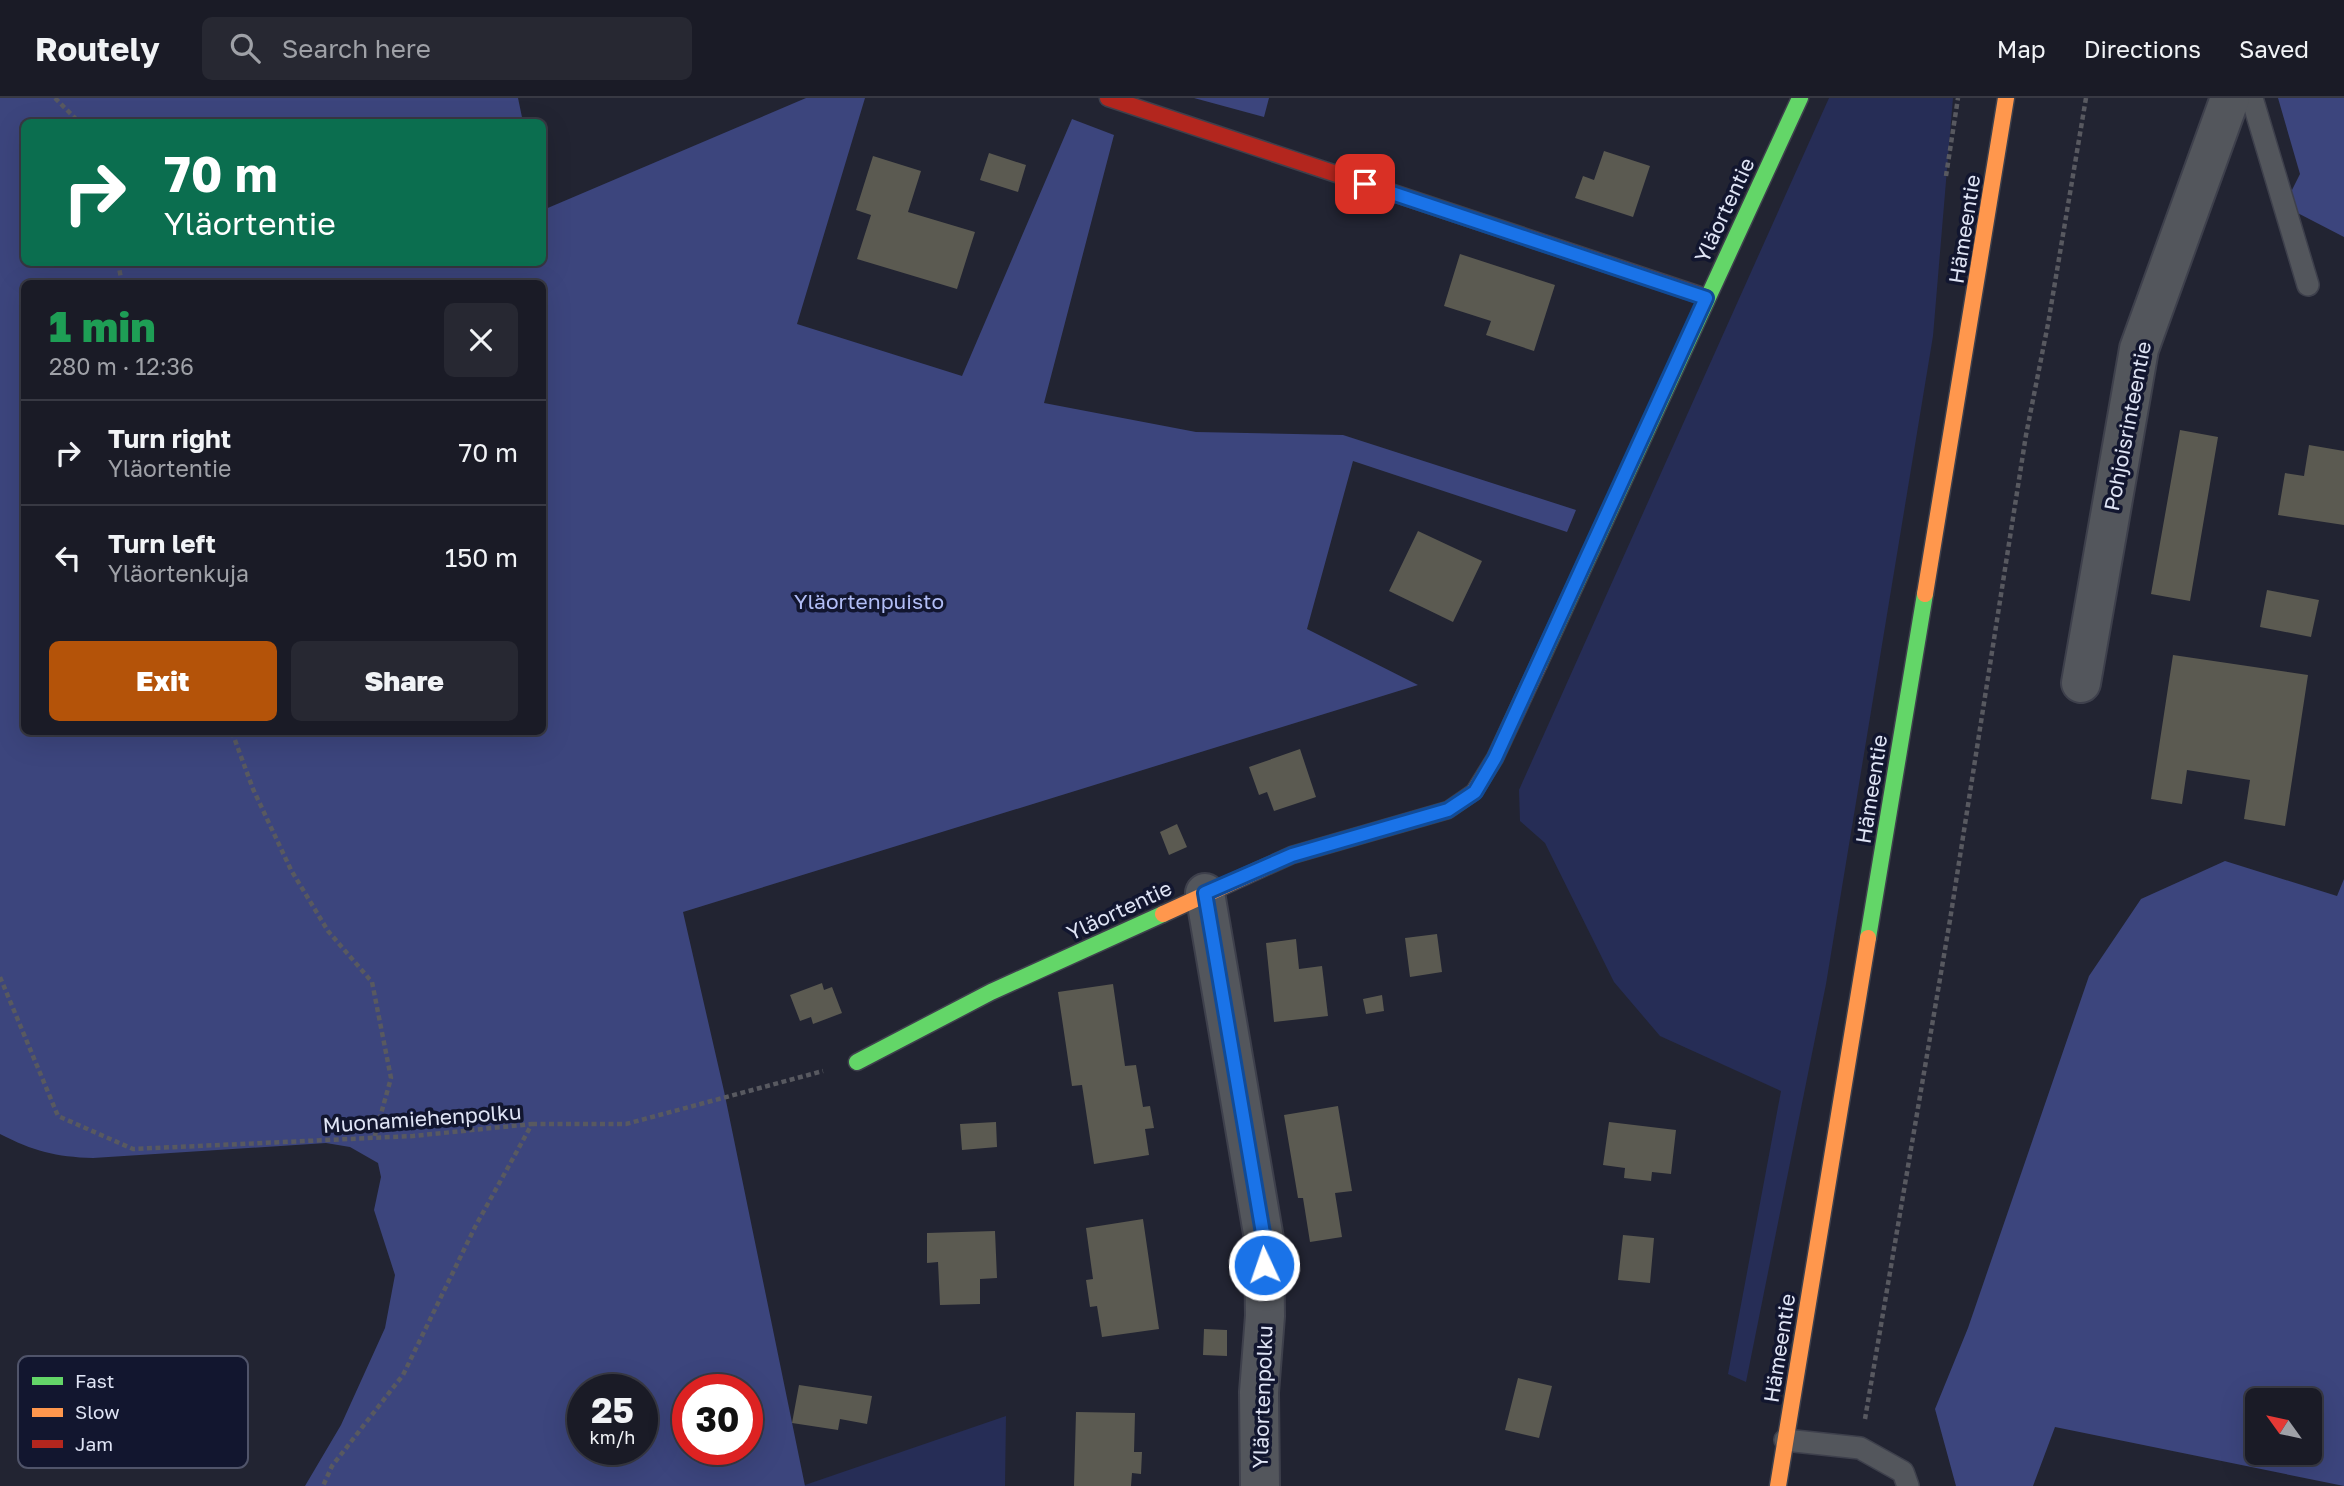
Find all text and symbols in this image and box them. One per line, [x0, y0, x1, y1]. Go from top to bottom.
search box [202, 17, 692, 80]
text: Routely [35, 29, 160, 68]
icon: search [226, 29, 264, 67]
text: Search here [282, 33, 431, 64]
text: Map [1997, 34, 2046, 63]
text: Directions [2084, 34, 2201, 63]
text: Saved [2239, 34, 2309, 63]
text: 70 m [164, 144, 278, 203]
icon: right [49, 147, 140, 238]
street label: Yläortentie [1688, 153, 1760, 267]
pin [1335, 154, 1395, 214]
icon: arrive [1346, 165, 1384, 203]
street label: Hämeentie [1943, 173, 1985, 285]
text: Yläortentie [164, 204, 336, 242]
text: 1 min [49, 301, 156, 351]
button: close [444, 303, 518, 377]
street label: Pohjoisrinteentie [2098, 339, 2156, 513]
text: 280 m · 12:36 [49, 352, 194, 380]
text: Turn right [108, 423, 231, 454]
icon: right [49, 434, 87, 472]
text: 70 m [459, 437, 518, 468]
text: Yläortentie [108, 454, 231, 482]
text: Turn left [108, 528, 216, 559]
icon: left [49, 539, 87, 577]
text: 150 m [445, 542, 518, 573]
text: Yläortenkuja [108, 559, 249, 587]
park label: Yläortenpuisto [794, 588, 944, 614]
button: Exit [49, 641, 277, 721]
button: Share [291, 641, 518, 721]
street label: Hämeentie [1850, 733, 1892, 845]
street label: Yläortentie [1062, 874, 1176, 946]
street label: Muonamiehenpolku [322, 1098, 522, 1138]
position arrow [1227, 1228, 1301, 1302]
street label: Hämeentie [1758, 1292, 1800, 1404]
street label: Yläortenpolku [1247, 1325, 1277, 1469]
legend [18, 1356, 248, 1468]
text: Fast [75, 1369, 114, 1392]
speed limit sign: 30 [672, 1374, 763, 1465]
north arrow [2245, 1388, 2322, 1465]
map controls [2245, 1388, 2322, 1465]
text: 25 [591, 1389, 634, 1431]
text: Slow [75, 1400, 120, 1423]
text: km/h [590, 1426, 635, 1448]
text: Jam [75, 1432, 113, 1455]

